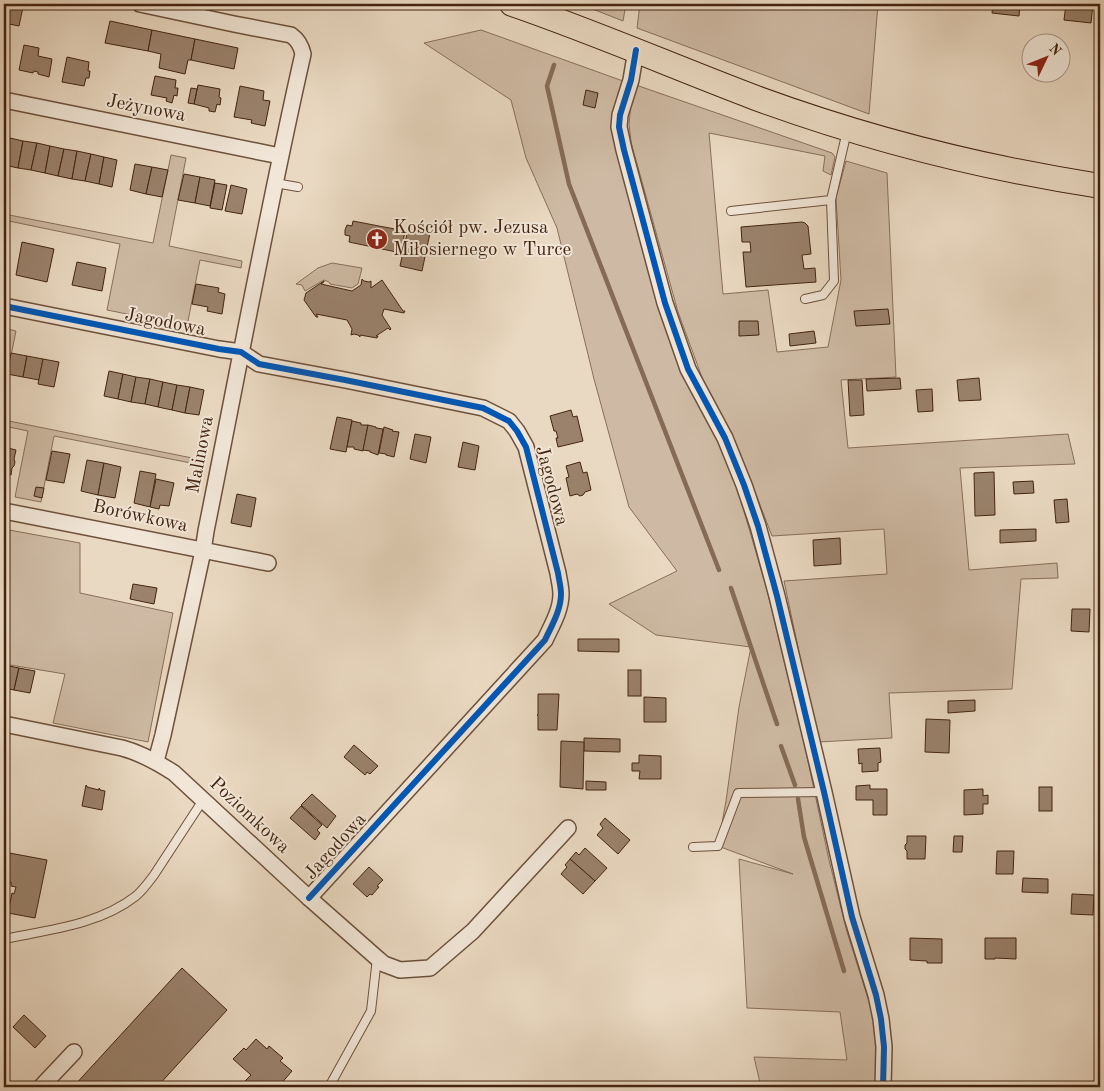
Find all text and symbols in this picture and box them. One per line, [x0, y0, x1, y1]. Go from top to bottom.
north arrow [1022, 32, 1072, 82]
text: N [1046, 41, 1064, 59]
street label: Jeżynowa [105, 92, 188, 126]
place label: Kościół pw. Jezusa Miłosiernego w Turce [393, 219, 571, 260]
church icon: Kościół pw. Jezusa Miłosiernego w Turce [365, 227, 389, 251]
street label: Jagodowa [123, 306, 208, 340]
street label: Malinowa [184, 414, 218, 495]
street label: Jagodowa [531, 444, 571, 529]
street label: Borówkowa [91, 498, 190, 536]
street label: Poziomkowa [205, 774, 293, 858]
street label: Jagodowa [302, 810, 371, 884]

